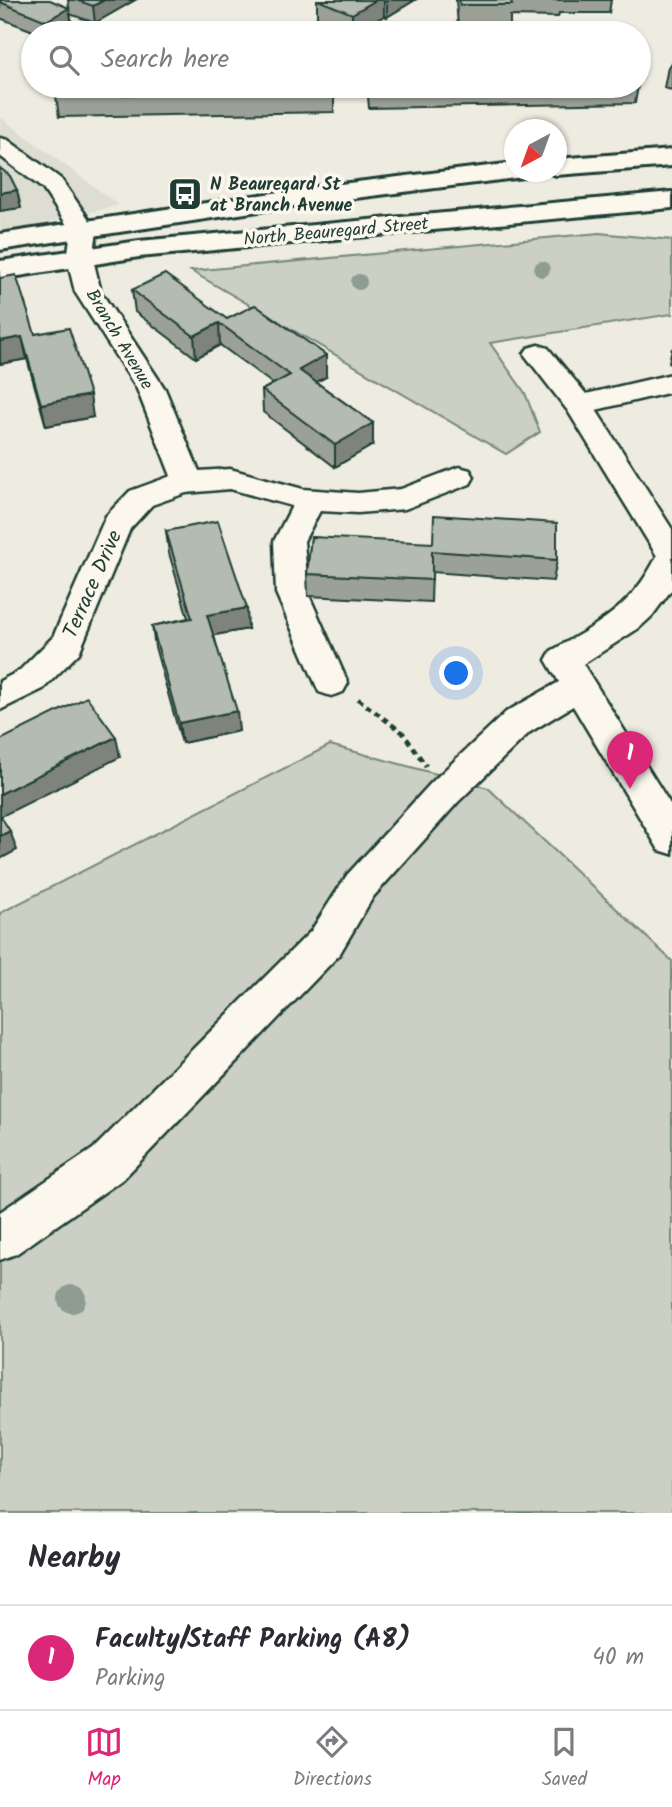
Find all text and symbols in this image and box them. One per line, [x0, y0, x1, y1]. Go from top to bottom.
search box [21, 21, 651, 98]
text: Search here [101, 39, 229, 81]
icon: search [45, 41, 83, 79]
north arrow [504, 119, 567, 182]
place label: N Beauregard St at Branch Avenue [210, 171, 352, 221]
bus stop icon: N Beauregard St at Branch Avenue [166, 175, 204, 213]
street label: North Beauregard Street [242, 210, 431, 255]
street label: Branch Avenue [77, 284, 160, 396]
street label: Terrace Drive [55, 525, 132, 644]
your location [439, 656, 473, 690]
pin: 1 [607, 731, 653, 789]
text: Nearby [28, 1535, 120, 1583]
text: Faculty/Staff Parking (A8) [95, 1619, 411, 1661]
text: 1 [48, 1640, 54, 1676]
text: 40 m [592, 1640, 644, 1676]
text: Parking [95, 1661, 165, 1697]
tab: Map [85, 1723, 123, 1795]
tab: Directions [293, 1723, 372, 1795]
tab: Saved [542, 1723, 587, 1795]

